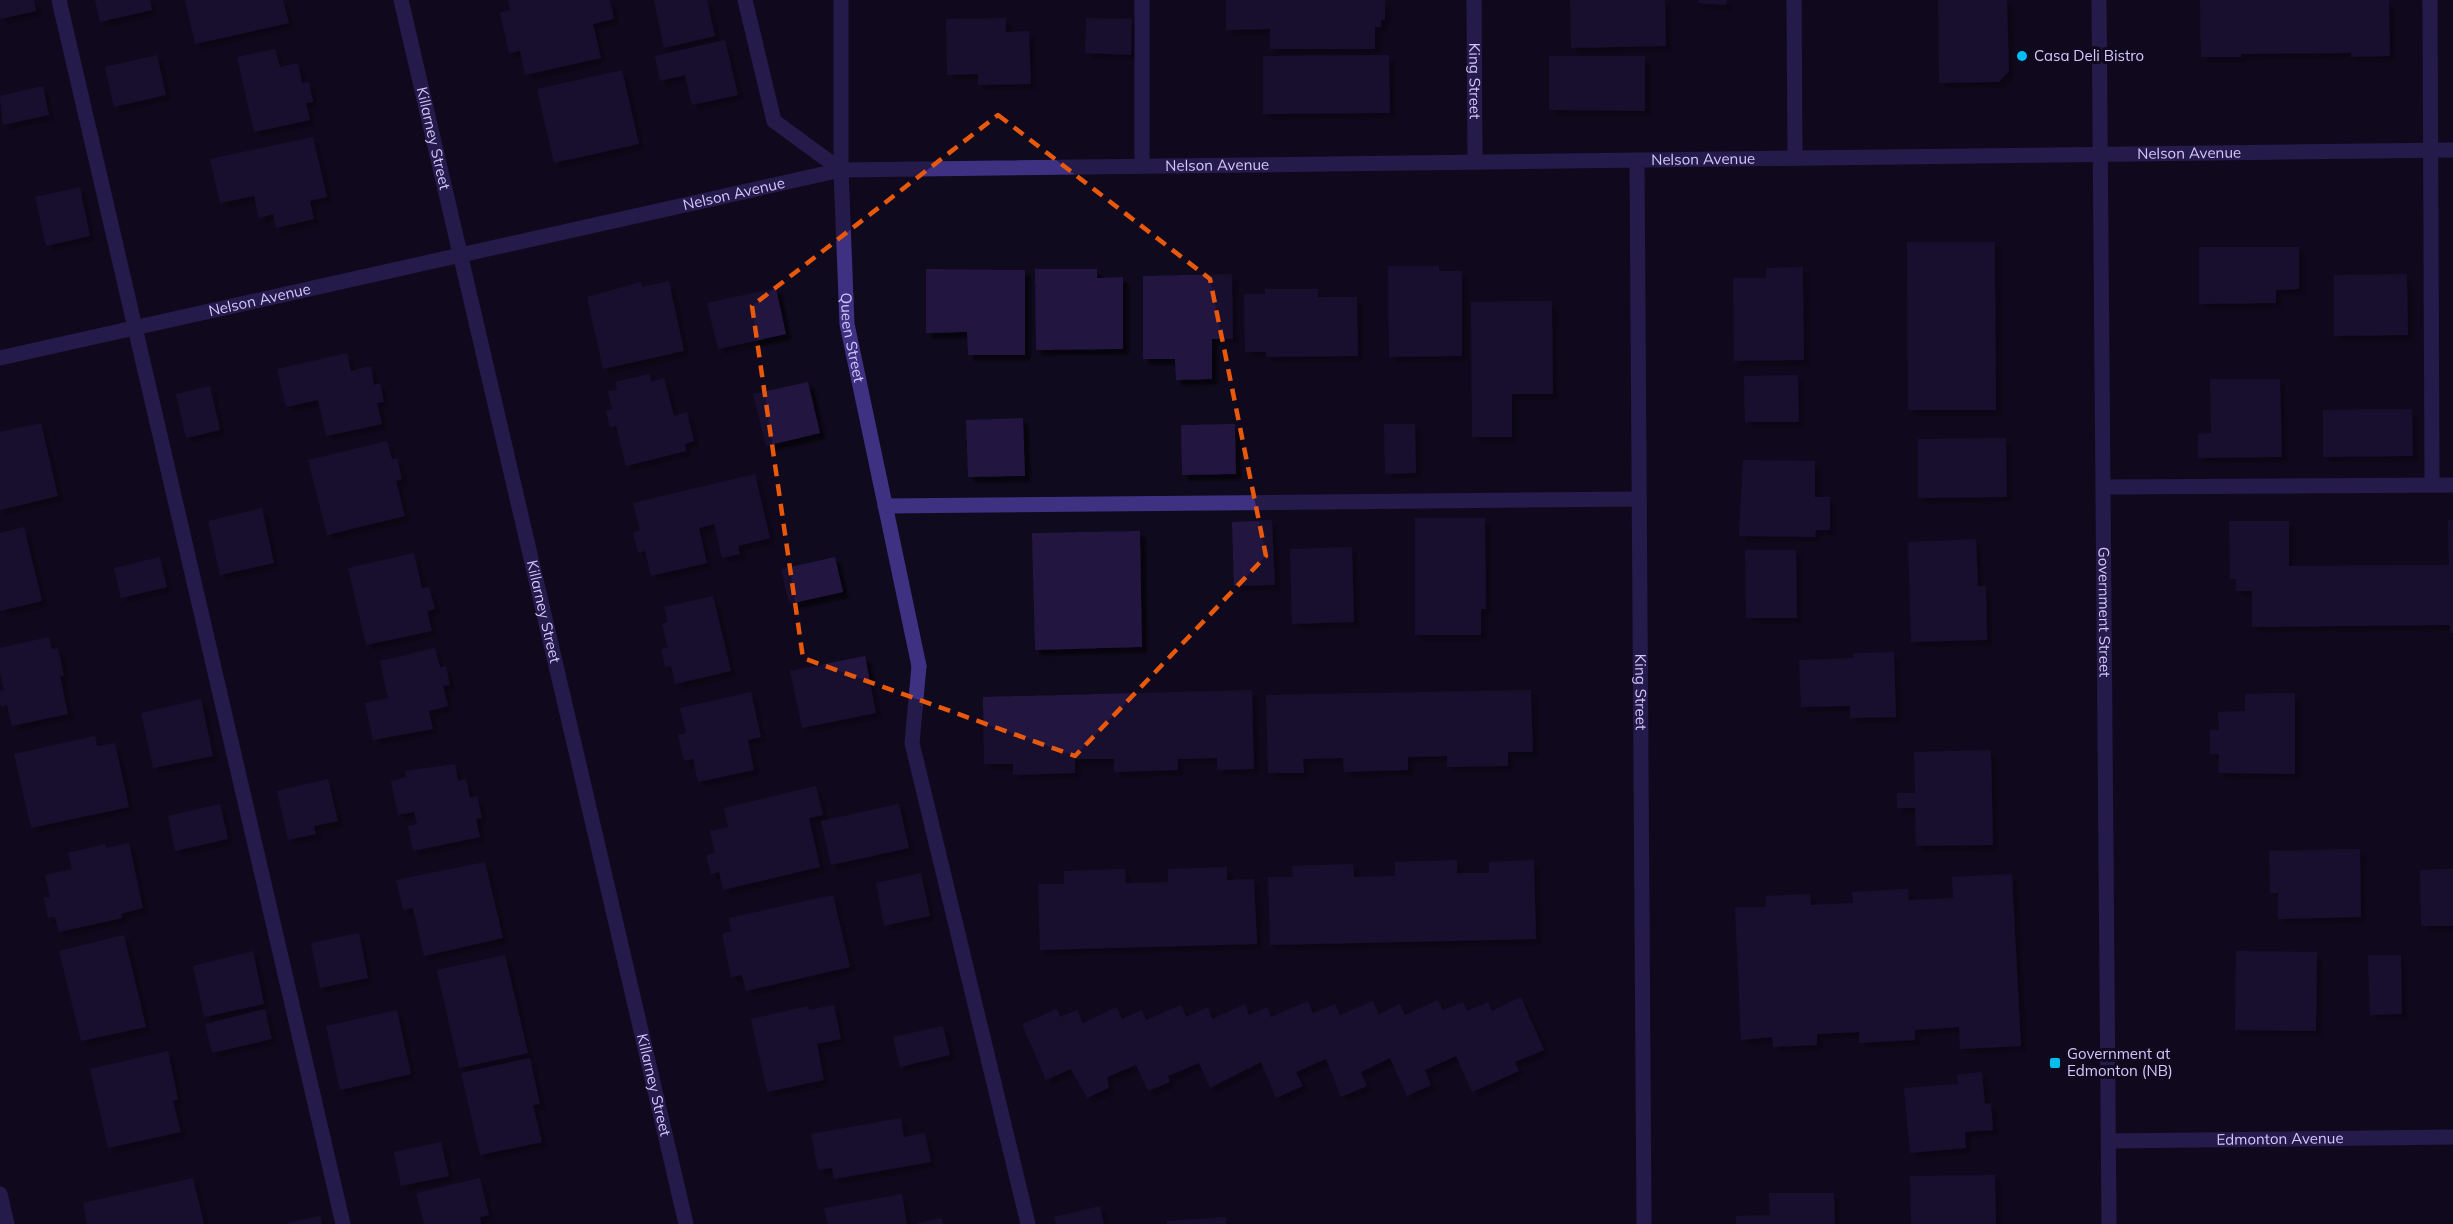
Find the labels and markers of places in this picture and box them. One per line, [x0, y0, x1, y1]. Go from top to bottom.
place label: Casa Deli Bistro [2034, 46, 2144, 65]
marker: Casa Deli Bistro [2015, 49, 2029, 63]
place label: Government at Edmonton (NB) [2067, 1044, 2173, 1080]
marker: Government at Edmonton (NB) [2048, 1056, 2062, 1070]

